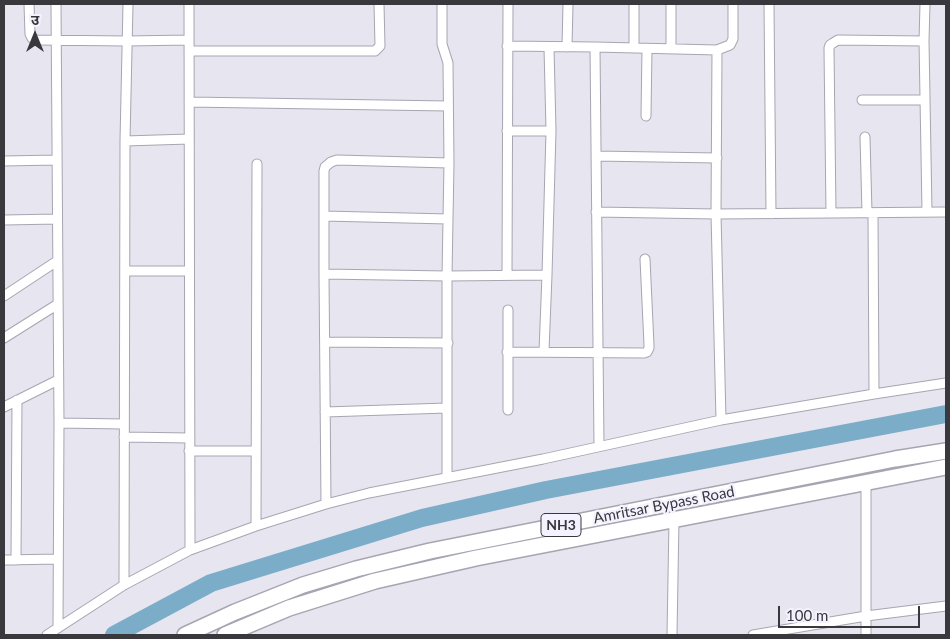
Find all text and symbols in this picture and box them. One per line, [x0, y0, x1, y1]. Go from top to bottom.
north arrow [10, 10, 60, 60]
text: उ [31, 11, 39, 28]
street label: Amritsar Bypass Road [592, 482, 736, 528]
road number: NH3 [541, 514, 581, 536]
scale bar [780, 596, 922, 628]
text: 100 m [786, 606, 828, 624]

